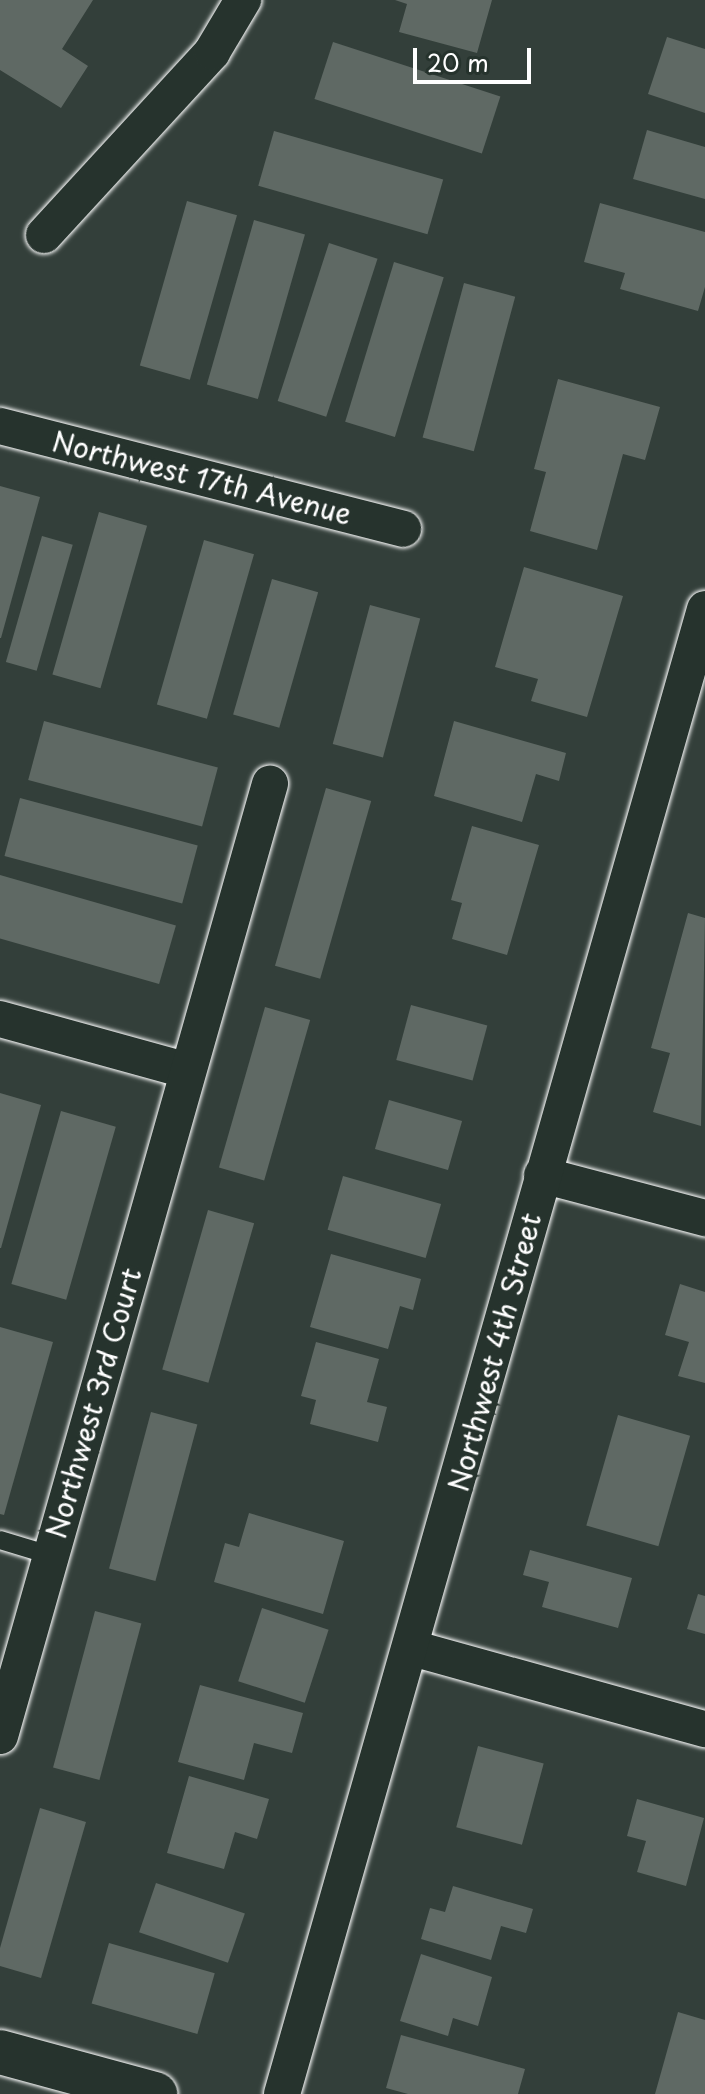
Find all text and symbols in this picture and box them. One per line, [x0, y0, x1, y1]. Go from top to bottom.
scale bar [417, 32, 535, 82]
text: 20 m [427, 44, 489, 80]
street label: Northwest 17th Avenue [48, 423, 356, 531]
street label: Northwest 4th Street [441, 1209, 547, 1495]
street label: Northwest 3rd Court [38, 1263, 148, 1543]

